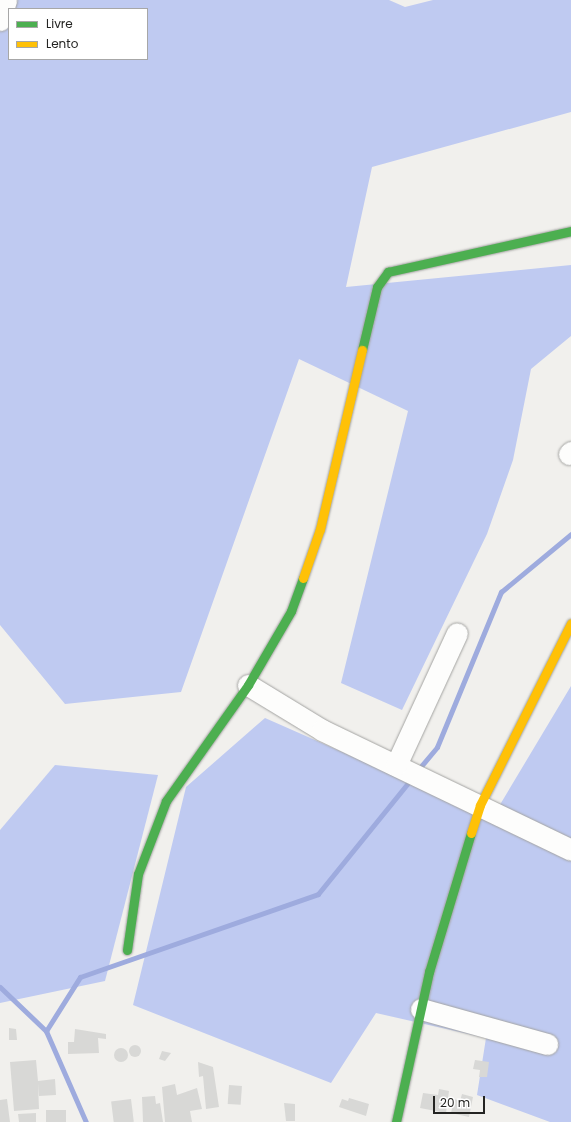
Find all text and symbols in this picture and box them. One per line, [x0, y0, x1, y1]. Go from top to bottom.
legend [8, 8, 148, 60]
text: Livre [46, 15, 73, 32]
text: Lento [46, 35, 78, 52]
scale bar [435, 1088, 487, 1114]
text: 20 m [440, 1094, 470, 1111]

